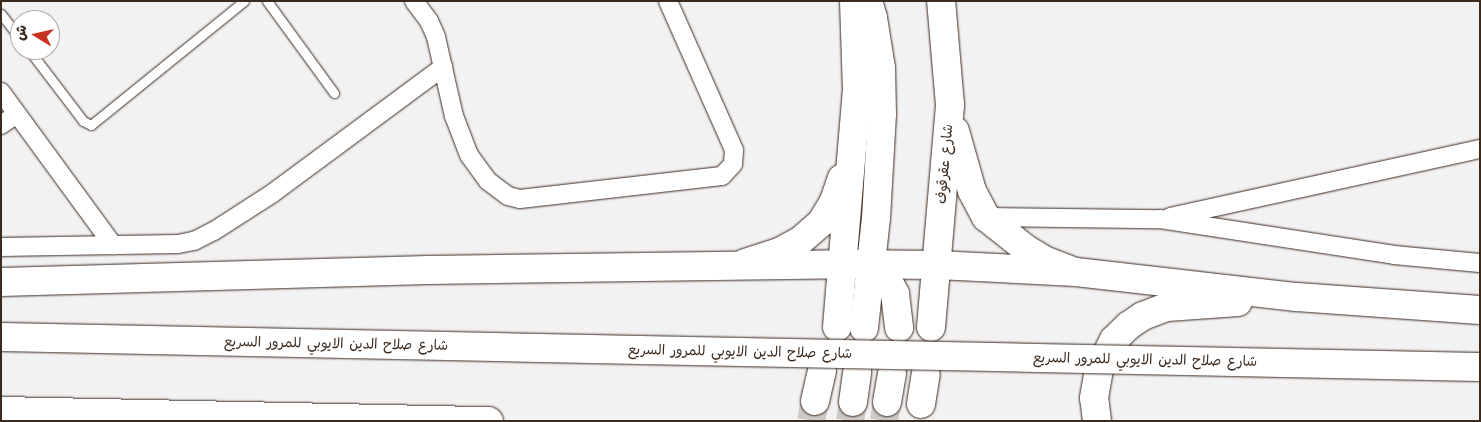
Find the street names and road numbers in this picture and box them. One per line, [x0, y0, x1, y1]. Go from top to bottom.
street label: شارع عقرقوف [933, 123, 957, 205]
street label: شارع صلاح الدين الايوبي للمرور السريع [224, 334, 448, 354]
street label: شارع صلاح الدين الايوبي للمرور السريع [628, 342, 852, 362]
street label: شارع صلاح الدين الايوبي للمرور السريع [1033, 350, 1257, 370]

